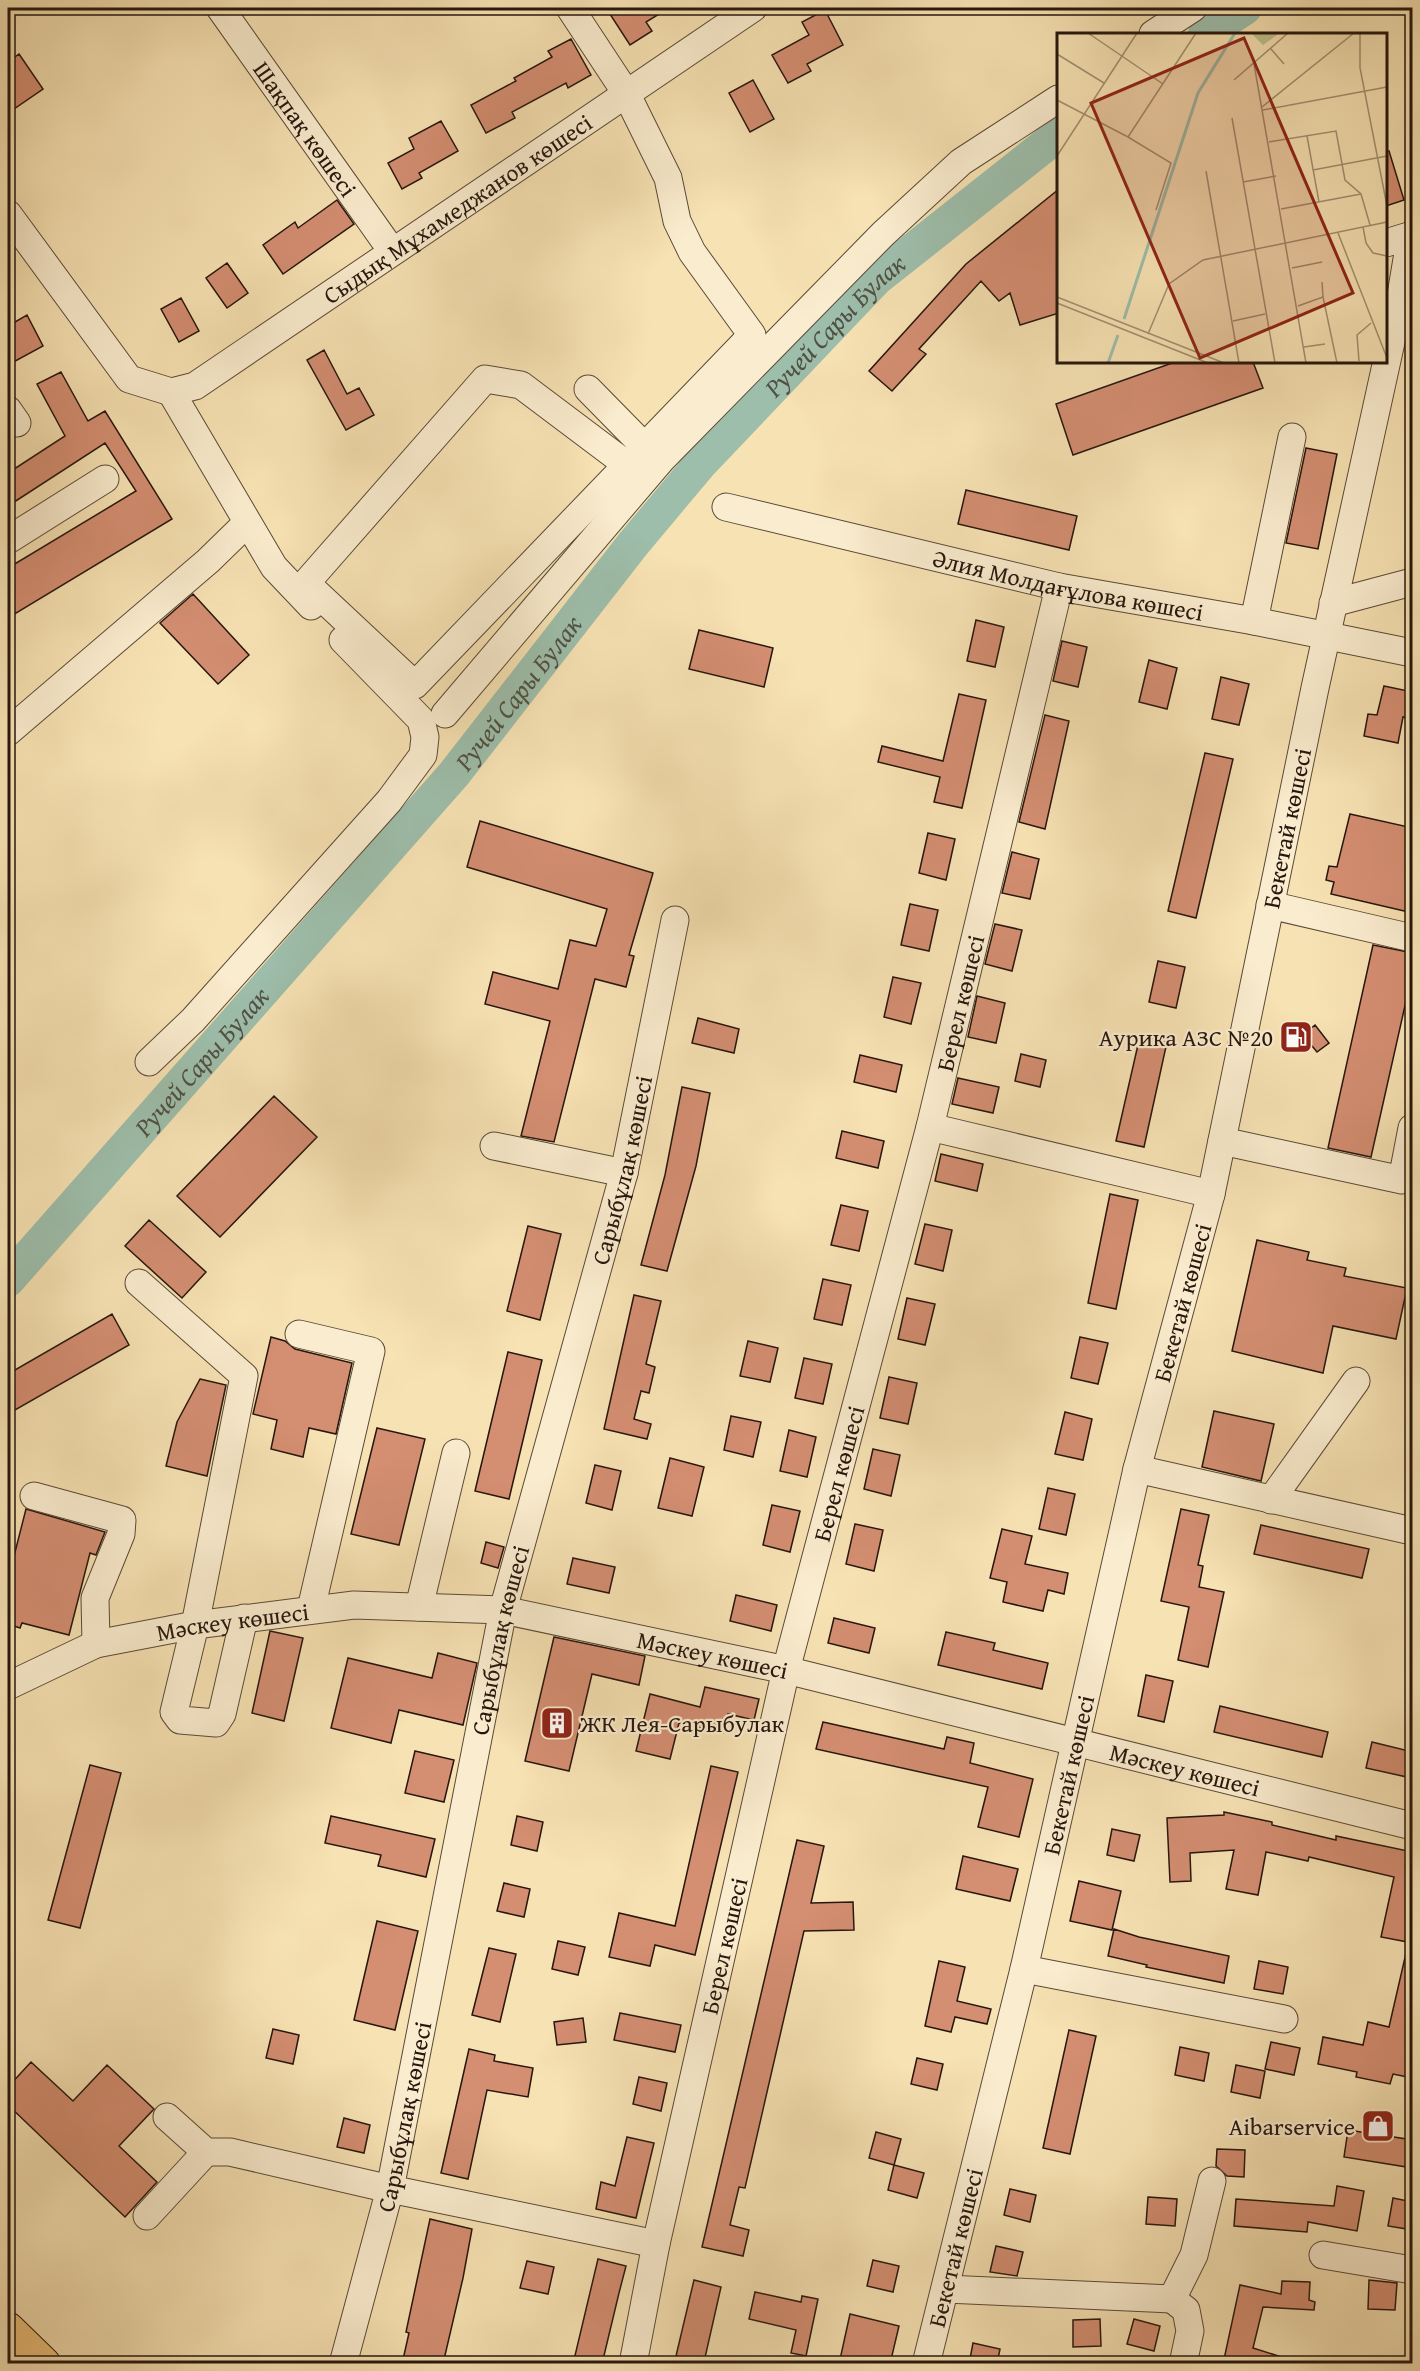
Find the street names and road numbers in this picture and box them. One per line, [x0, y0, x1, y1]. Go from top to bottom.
street label: Шақпақ көшесі [245, 54, 366, 204]
street label: Сыдық Мұхамеджанов көшесі [316, 105, 599, 312]
street label: Әлия Молдағұлова көшесі [929, 540, 1206, 629]
street label: Бекетай көшесі [1253, 744, 1320, 911]
street label: Берел көшесі [926, 931, 993, 1075]
street label: Сарыбұлақ көшесі [582, 1072, 661, 1269]
street label: Бекетай көшесі [1144, 1219, 1220, 1386]
street label: Берел көшесі [803, 1401, 873, 1545]
street label: Сарыбұлақ көшесі [462, 1541, 538, 1738]
street label: Мәскеу көшесі [153, 1593, 311, 1650]
street label: Мәскеу көшесі [634, 1621, 792, 1688]
street label: Бекетай көшесі [1033, 1691, 1103, 1858]
street label: Мәскеу көшесі [1106, 1734, 1264, 1805]
street label: Берел көшесі [691, 1874, 756, 2018]
street label: Сарыбұлақ көшесі [367, 2018, 440, 2216]
street label: Бекетай көшесі [918, 2164, 992, 2331]

